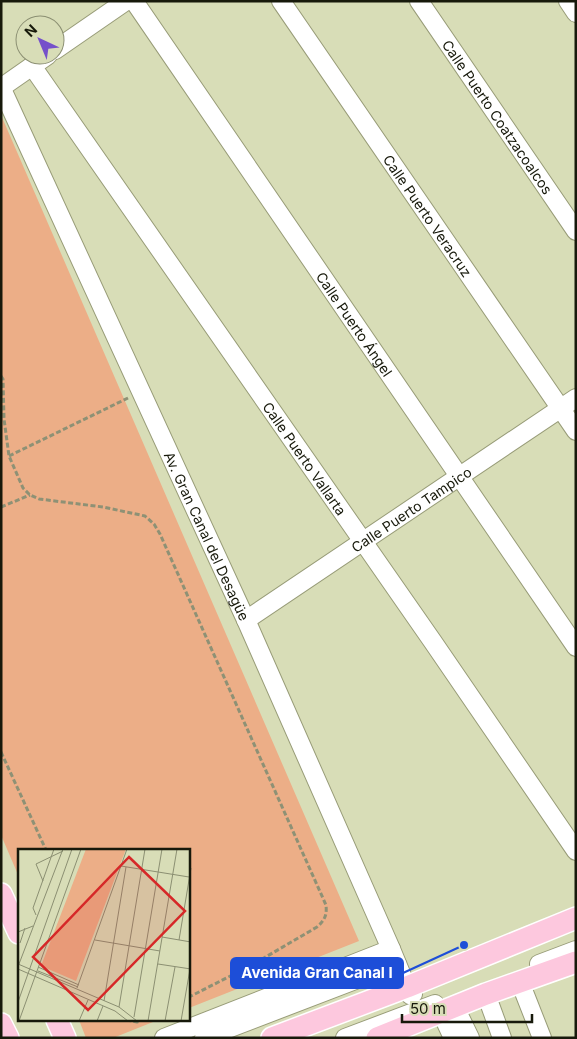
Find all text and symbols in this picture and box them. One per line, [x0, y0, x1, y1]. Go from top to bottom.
north arrow [15, 15, 65, 65]
text: N [21, 20, 40, 40]
street label: Calle Puerto Coatzacoalcos [439, 36, 557, 197]
street label: Calle Puerto Veracruz [380, 151, 476, 280]
street label: Calle Puerto Ángel [313, 268, 396, 379]
street label: Calle Puerto Vallarta [260, 398, 350, 518]
street label: Av. Gran Canal del Desagüe [161, 449, 253, 623]
street label: Calle Puerto Tampico [348, 462, 474, 555]
inset map [18, 849, 190, 1022]
callout: Avenida Gran Canal I [231, 958, 403, 988]
text: Avenida Gran Canal I [241, 963, 393, 982]
scale bar [402, 992, 532, 1024]
text: 50 m [410, 999, 446, 1018]

